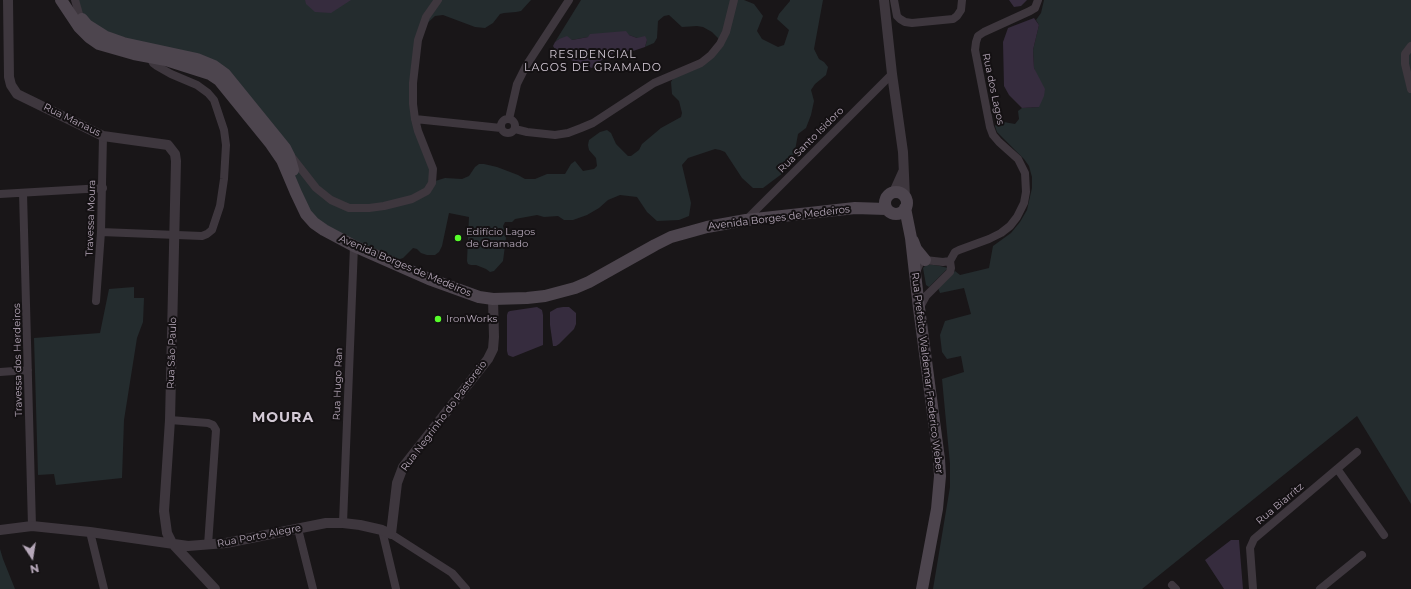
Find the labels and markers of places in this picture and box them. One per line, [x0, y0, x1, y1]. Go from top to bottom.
place label: Edifício Lagos de Gramado [466, 226, 535, 250]
marker: Edifício Lagos de Gramado [453, 233, 463, 243]
place label: IronWorks [446, 313, 497, 325]
marker: IronWorks [433, 314, 443, 324]

